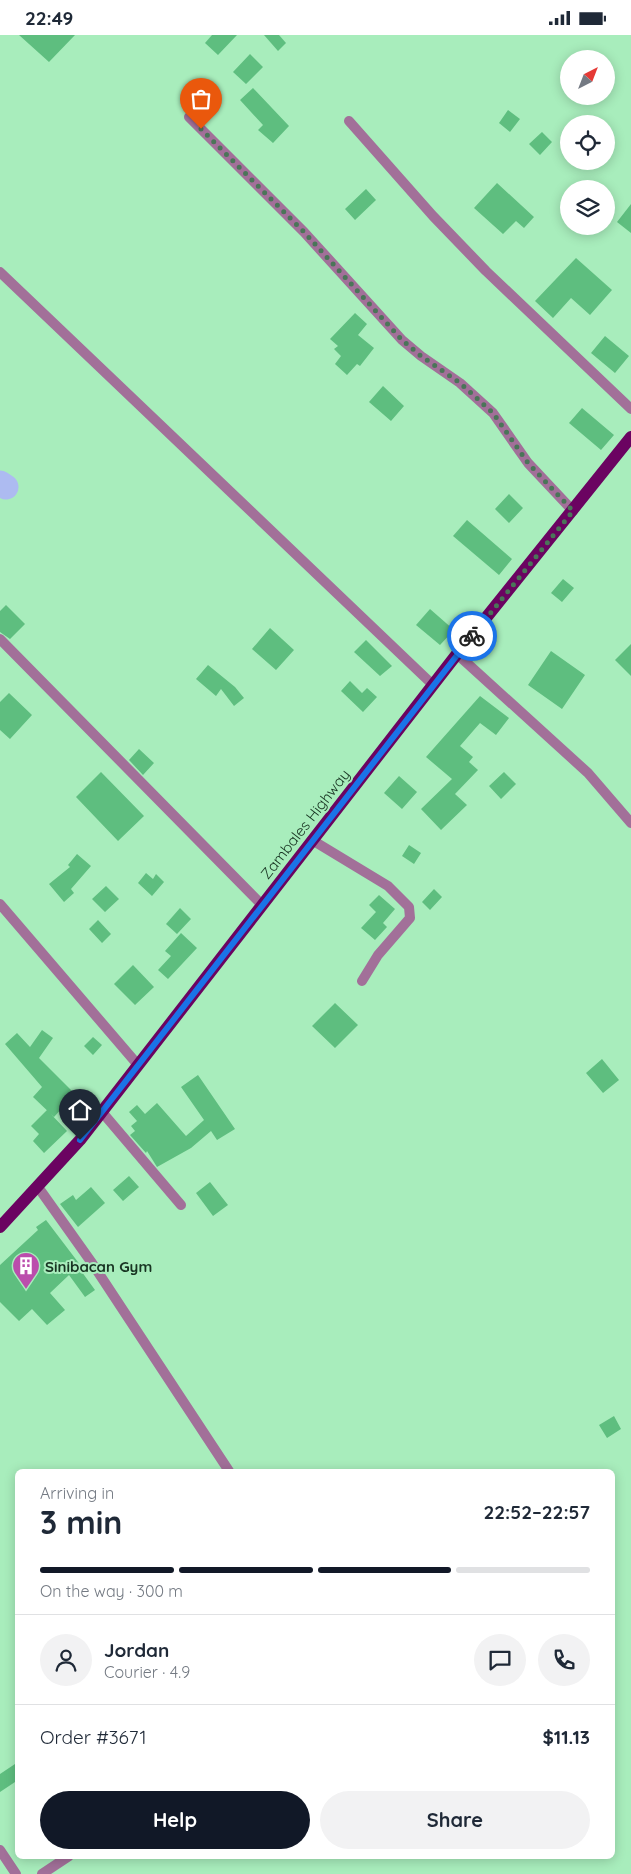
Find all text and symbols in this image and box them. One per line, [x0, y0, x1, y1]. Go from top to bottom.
text: 22:49 [25, 6, 73, 30]
north arrow [560, 50, 615, 105]
map controls [560, 50, 615, 235]
pin [180, 78, 222, 129]
icon: bag [187, 85, 215, 113]
button: locate [560, 115, 615, 170]
button: layers [560, 180, 615, 235]
courier [447, 611, 497, 661]
icon: bike [458, 622, 486, 650]
street label: Zambales Highway [256, 765, 354, 883]
pin [59, 1089, 101, 1140]
icon: home [66, 1096, 94, 1124]
building icon: Sinibacan Gym [11, 1251, 41, 1290]
place label: Sinibacan Gym [45, 1257, 152, 1276]
text: Arriving in [40, 1483, 114, 1503]
text: 22:52–22:57 [483, 1500, 590, 1524]
text: 3 min [40, 1502, 122, 1542]
text: On the way · 300 m [40, 1581, 183, 1601]
button: person [40, 1634, 92, 1686]
button: chat [474, 1634, 526, 1686]
button: phone [538, 1634, 590, 1686]
text: Jordan [104, 1638, 169, 1662]
text: Courier · 4.9 [104, 1662, 190, 1682]
text: Order #3671 [40, 1725, 147, 1749]
text: $11.13 [542, 1725, 590, 1749]
button: Help [40, 1791, 310, 1849]
button: Share [320, 1791, 590, 1849]

